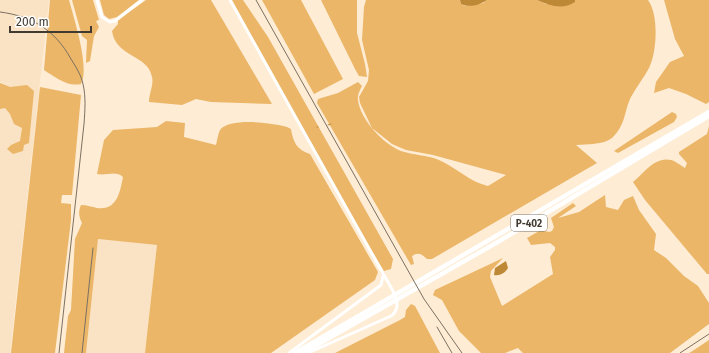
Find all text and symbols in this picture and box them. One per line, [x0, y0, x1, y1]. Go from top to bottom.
scale bar [10, 8, 91, 34]
text: 200 m [16, 15, 49, 29]
road number: Р-402 [511, 215, 547, 231]

